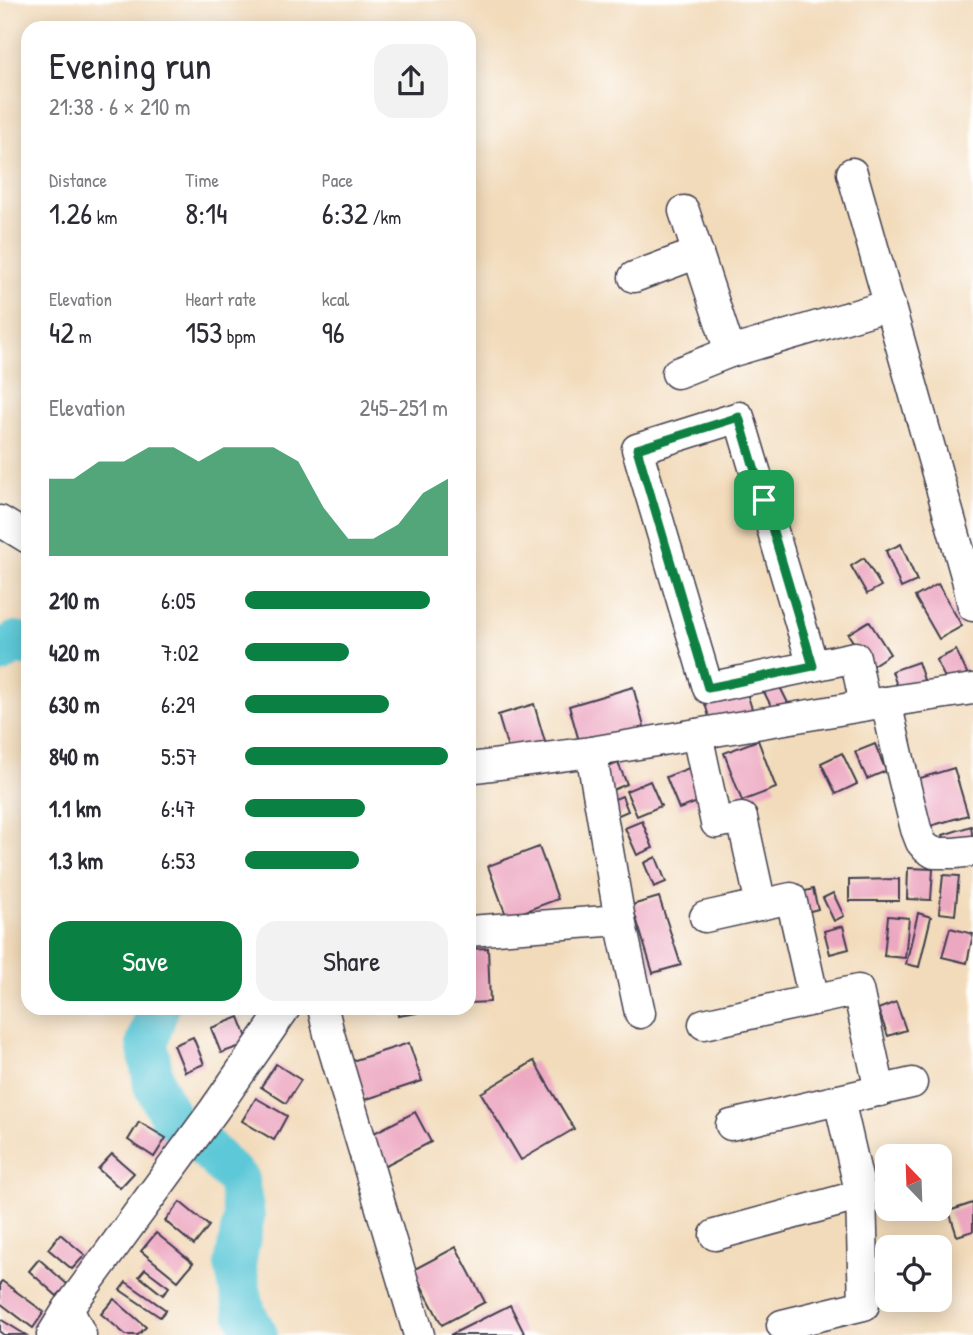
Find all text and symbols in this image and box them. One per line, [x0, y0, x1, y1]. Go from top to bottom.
text: Evening run [49, 39, 212, 91]
button: share [374, 44, 448, 118]
text: 21:38 · 6 × 210 m [49, 91, 190, 122]
text: Distance [49, 167, 107, 193]
text: Time [185, 167, 219, 193]
text: Pace [322, 167, 353, 193]
text: 1.26 [49, 193, 92, 233]
text: 8:14 [185, 193, 227, 233]
text: 6:32 [322, 193, 368, 233]
text: km [92, 204, 118, 230]
text: /km [368, 204, 401, 230]
text: Elevation [49, 286, 112, 312]
text: Heart rate [185, 286, 256, 312]
text: kcal [322, 286, 349, 312]
text: 42 [49, 312, 74, 352]
text: 153 [185, 312, 222, 352]
text: 96 [322, 312, 345, 352]
text: m [74, 323, 92, 349]
text: bpm [222, 323, 256, 349]
text: Elevation [49, 392, 125, 423]
text: 245–251 m [359, 392, 448, 423]
pin [734, 470, 794, 530]
icon: arrive [745, 481, 783, 519]
text: 210 m [49, 585, 99, 616]
text: 6:05 [161, 585, 196, 616]
text: 420 m [49, 637, 100, 668]
text: 7:02 [161, 637, 199, 668]
text: 630 m [49, 689, 100, 720]
text: 6:29 [161, 689, 195, 720]
text: 840 m [49, 741, 99, 772]
text: 5:57 [161, 741, 197, 772]
text: 1.1 km [49, 793, 101, 824]
text: 6:47 [161, 793, 196, 824]
text: 1.3 km [49, 845, 103, 876]
text: 6:53 [161, 845, 196, 876]
button: Save [49, 921, 242, 1001]
button: Share [256, 921, 448, 1001]
north arrow [875, 1144, 952, 1222]
map controls [875, 1144, 952, 1312]
button: locate [875, 1235, 952, 1312]

